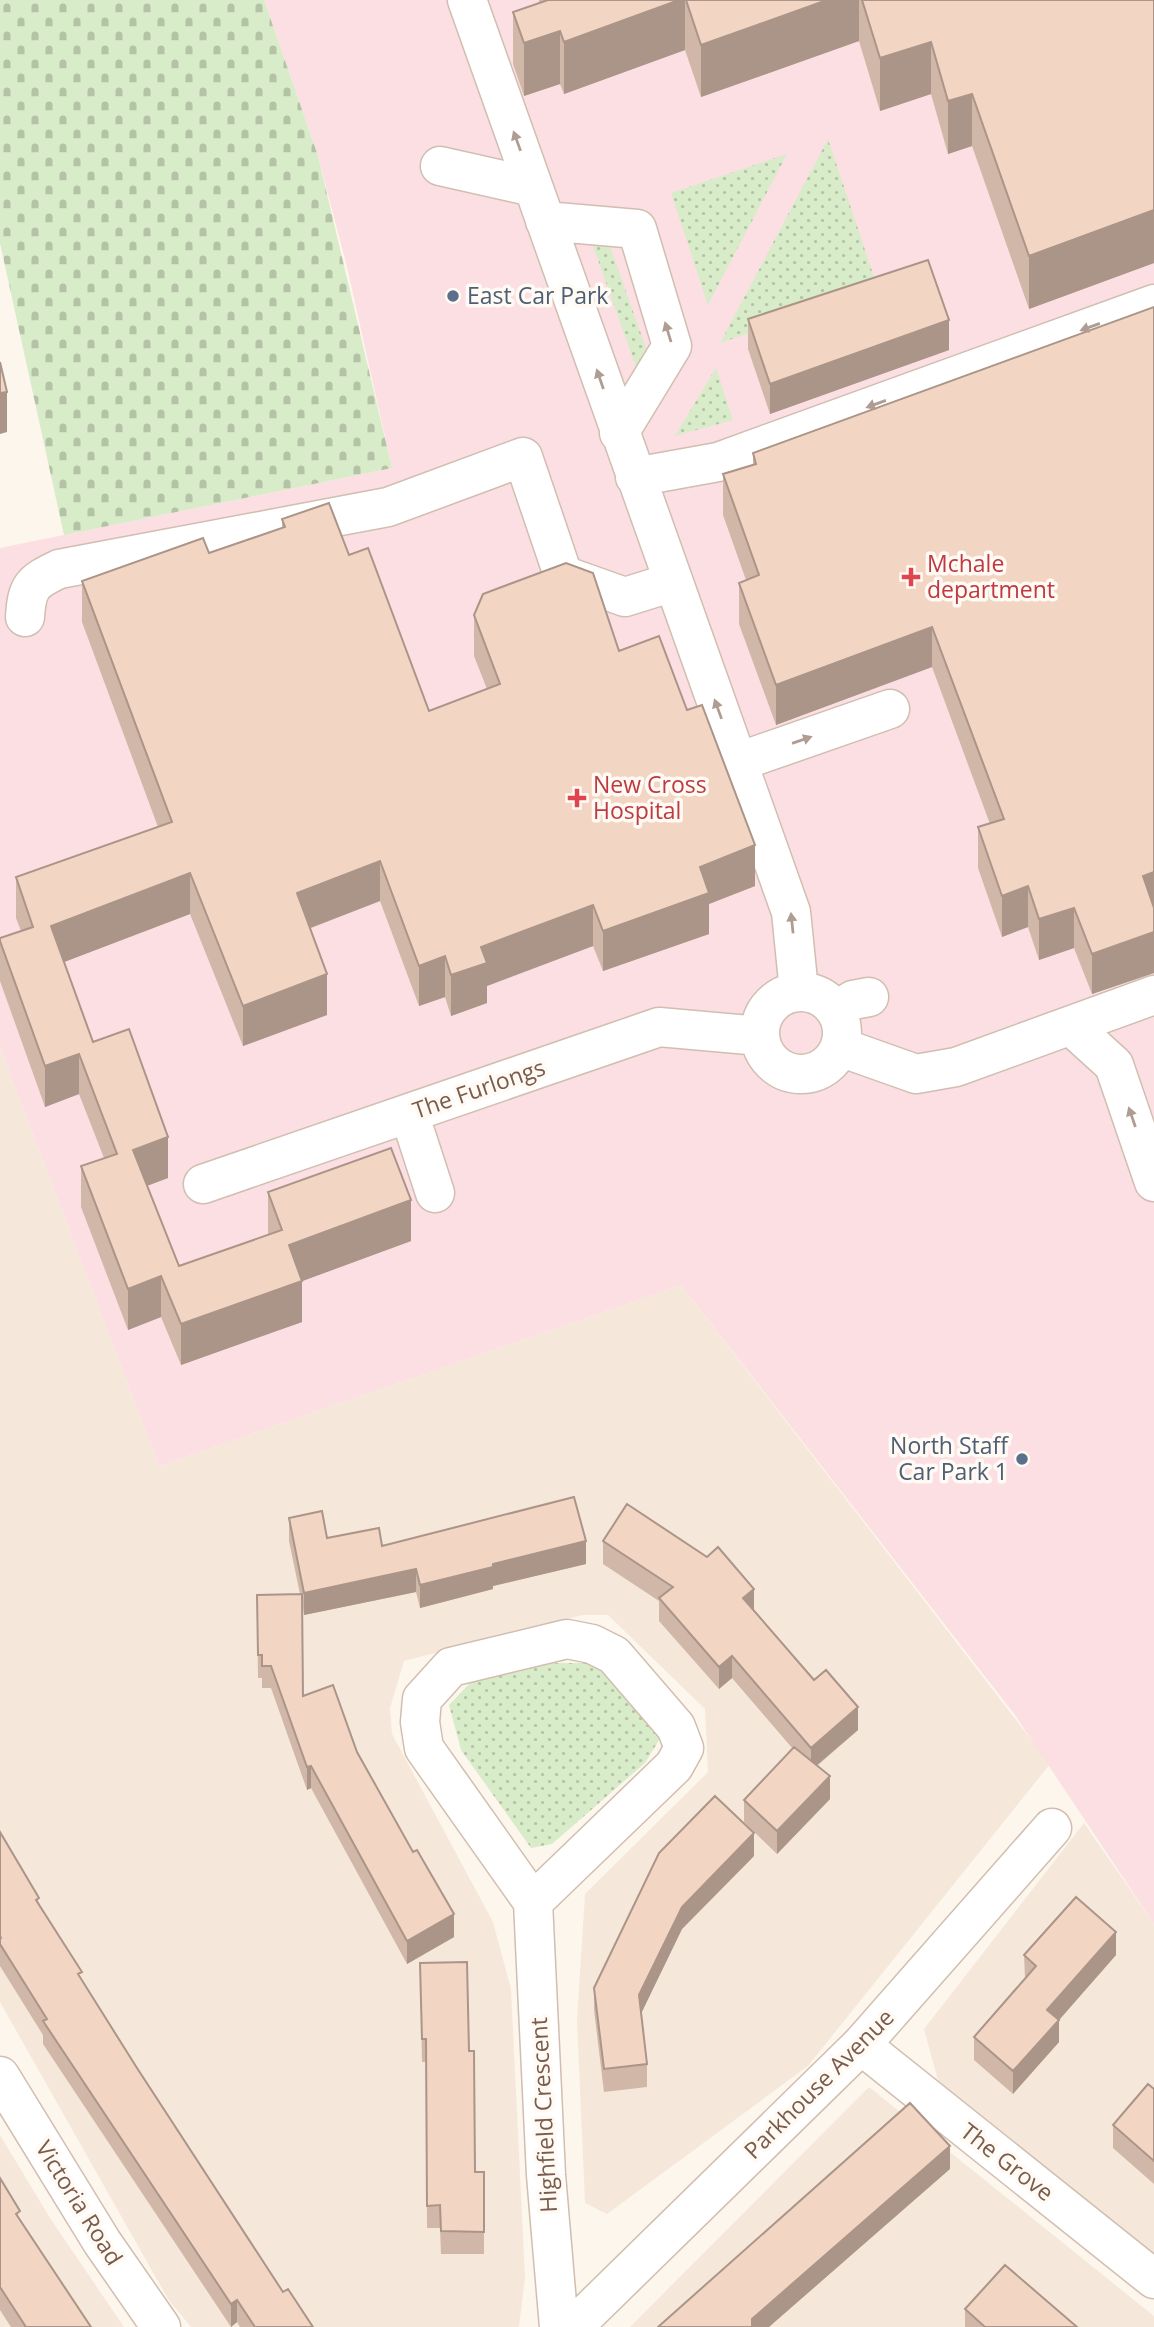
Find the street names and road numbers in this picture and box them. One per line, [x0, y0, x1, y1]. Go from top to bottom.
street label: The Furlongs [408, 1050, 549, 1126]
street label: Parkhouse Avenue [736, 2001, 900, 2165]
street label: Highfield Crescent [522, 2017, 564, 2214]
street label: The Grove [954, 2115, 1061, 2208]
street label: Victoria Road [29, 2134, 131, 2271]

